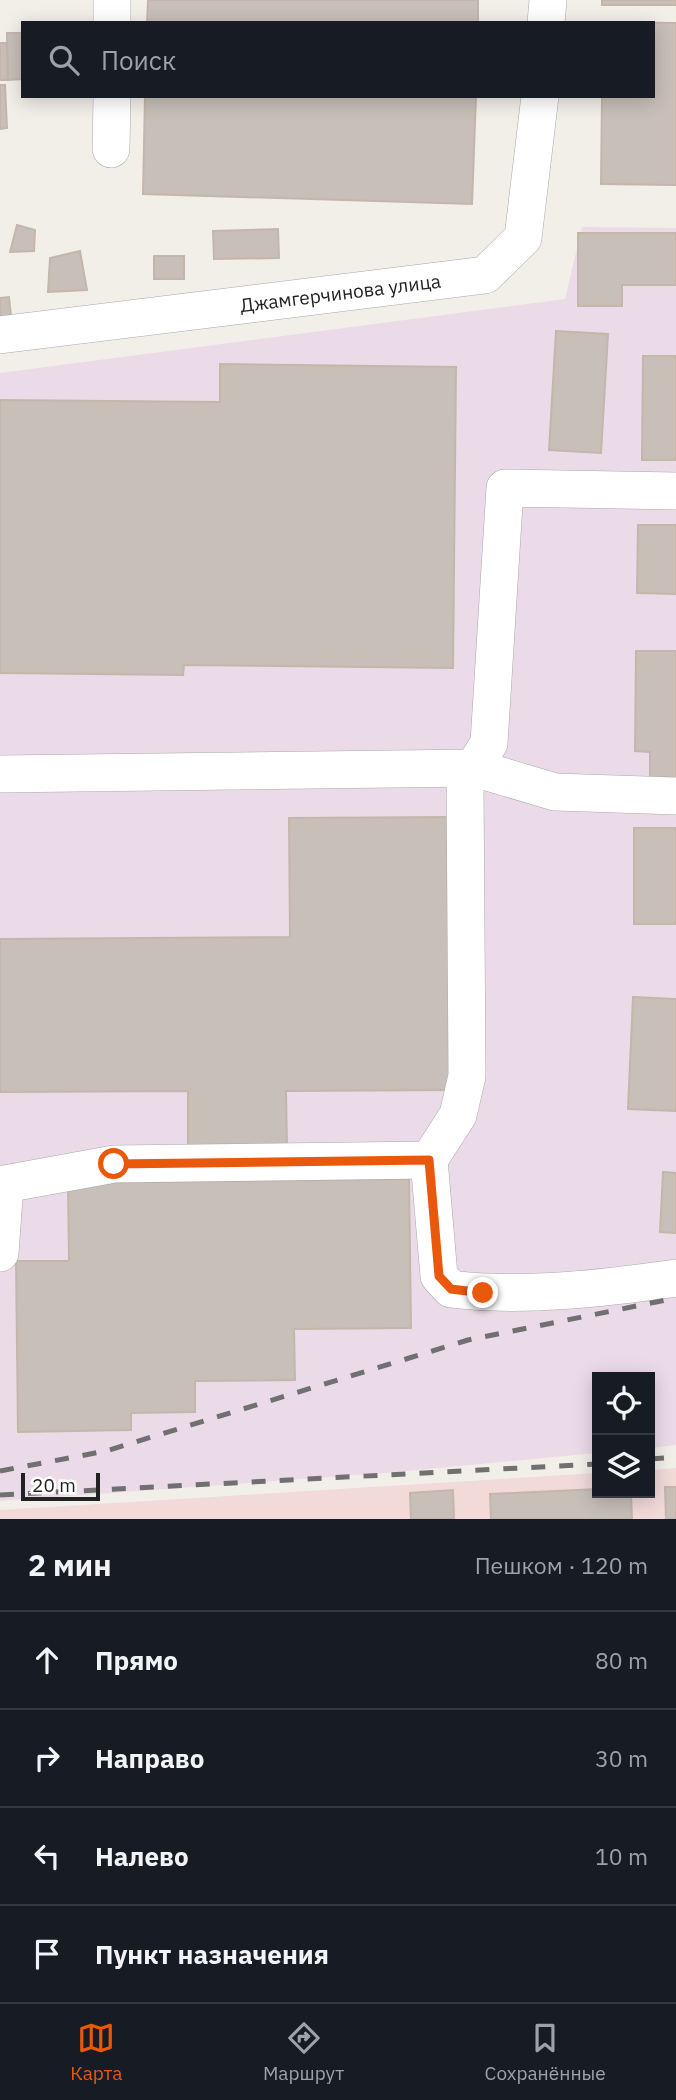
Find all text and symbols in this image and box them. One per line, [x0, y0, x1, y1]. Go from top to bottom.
search box [21, 21, 655, 98]
icon: search [45, 41, 83, 79]
text: Поиск [101, 43, 176, 77]
street label: Джамгерчинова улица [239, 269, 442, 317]
route start [98, 1148, 129, 1179]
route end [467, 1277, 498, 1308]
map controls [592, 1372, 655, 1498]
button: locate [592, 1372, 655, 1435]
button: layers [592, 1435, 655, 1498]
scale bar [21, 1470, 100, 1502]
text: 20 m [32, 1473, 76, 1497]
text: 2 мин [28, 1545, 112, 1584]
text: Пешком · 120 m [475, 1550, 648, 1580]
icon: ahead [28, 1641, 66, 1679]
text: Прямо [95, 1643, 178, 1677]
text: 80 m [595, 1645, 648, 1675]
icon: right [28, 1739, 66, 1777]
text: Направо [95, 1741, 204, 1775]
text: 30 m [595, 1743, 648, 1773]
icon: left [28, 1837, 66, 1875]
text: Налево [95, 1839, 189, 1873]
text: 10 m [595, 1841, 648, 1871]
icon: arrive [28, 1935, 66, 1973]
text: Пункт назначения [95, 1937, 329, 1971]
tab: Карта [70, 2019, 123, 2085]
tab: Маршрут [263, 2019, 344, 2085]
tab: Сохранённые [485, 2019, 606, 2085]

